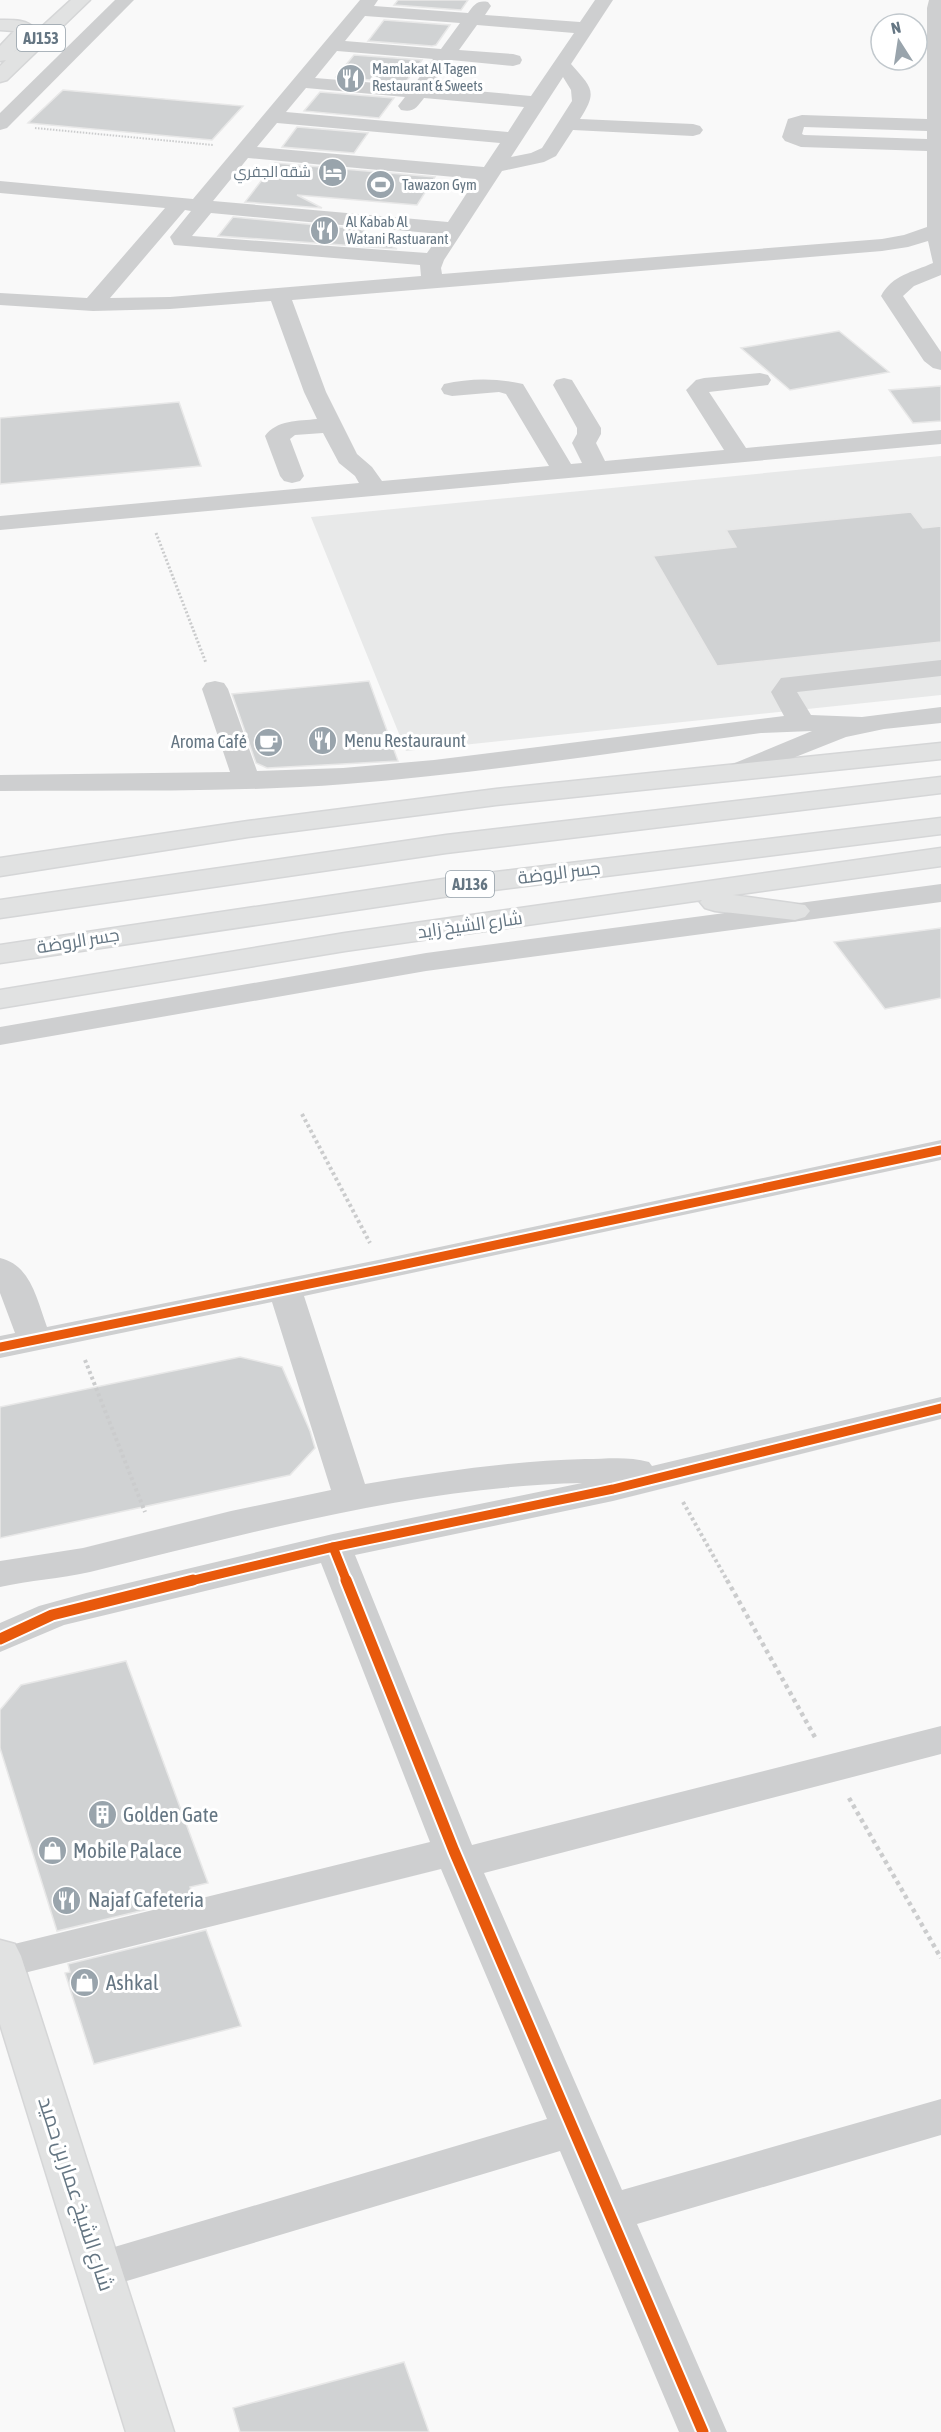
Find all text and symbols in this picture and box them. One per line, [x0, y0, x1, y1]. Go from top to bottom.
north arrow [869, 12, 929, 72]
text: N [889, 18, 902, 37]
road number: AJ153 [17, 25, 65, 51]
place label: Mamlakat Al Tagen Restaurant & Sweets [372, 60, 483, 94]
restaurant icon: Mamlakat Al Tagen Restaurant & Sweets [335, 62, 367, 94]
hotel icon: شقه الجفري [316, 156, 348, 188]
place label: شقه الجفري [234, 163, 311, 184]
sports icon: Tawazon Gym [365, 169, 397, 201]
place label: Tawazon Gym [402, 176, 477, 193]
place label: Al Kabab Al Watani Rastuarant [346, 213, 448, 247]
restaurant icon: Al Kabab Al Watani Rastuarant [309, 215, 341, 247]
restaurant icon: Menu Restauraunt [307, 725, 339, 757]
cafe icon: Aroma Café [252, 726, 284, 758]
place label: Menu Restauraunt [344, 730, 466, 751]
place label: Aroma Café [171, 731, 247, 752]
street label: جسر الروضة [516, 857, 602, 889]
road number: AJ136 [446, 871, 494, 897]
street label: شارع الشيخ زايد [416, 907, 524, 944]
street label: جسر الروضة [35, 924, 121, 958]
building icon: Golden Gate [86, 1799, 118, 1831]
place label: Golden Gate [123, 1802, 218, 1826]
shop icon: Mobile Palace [36, 1835, 68, 1867]
place label: Mobile Palace [73, 1838, 182, 1862]
restaurant icon: Najaf Cafeteria [51, 1884, 83, 1916]
place label: Najaf Cafeteria [88, 1887, 204, 1911]
shop icon: Ashkal [69, 1967, 101, 1999]
place label: Ashkal [106, 1970, 159, 1994]
street label: شارع الشيخ عمار بن حميد [31, 2094, 120, 2295]

